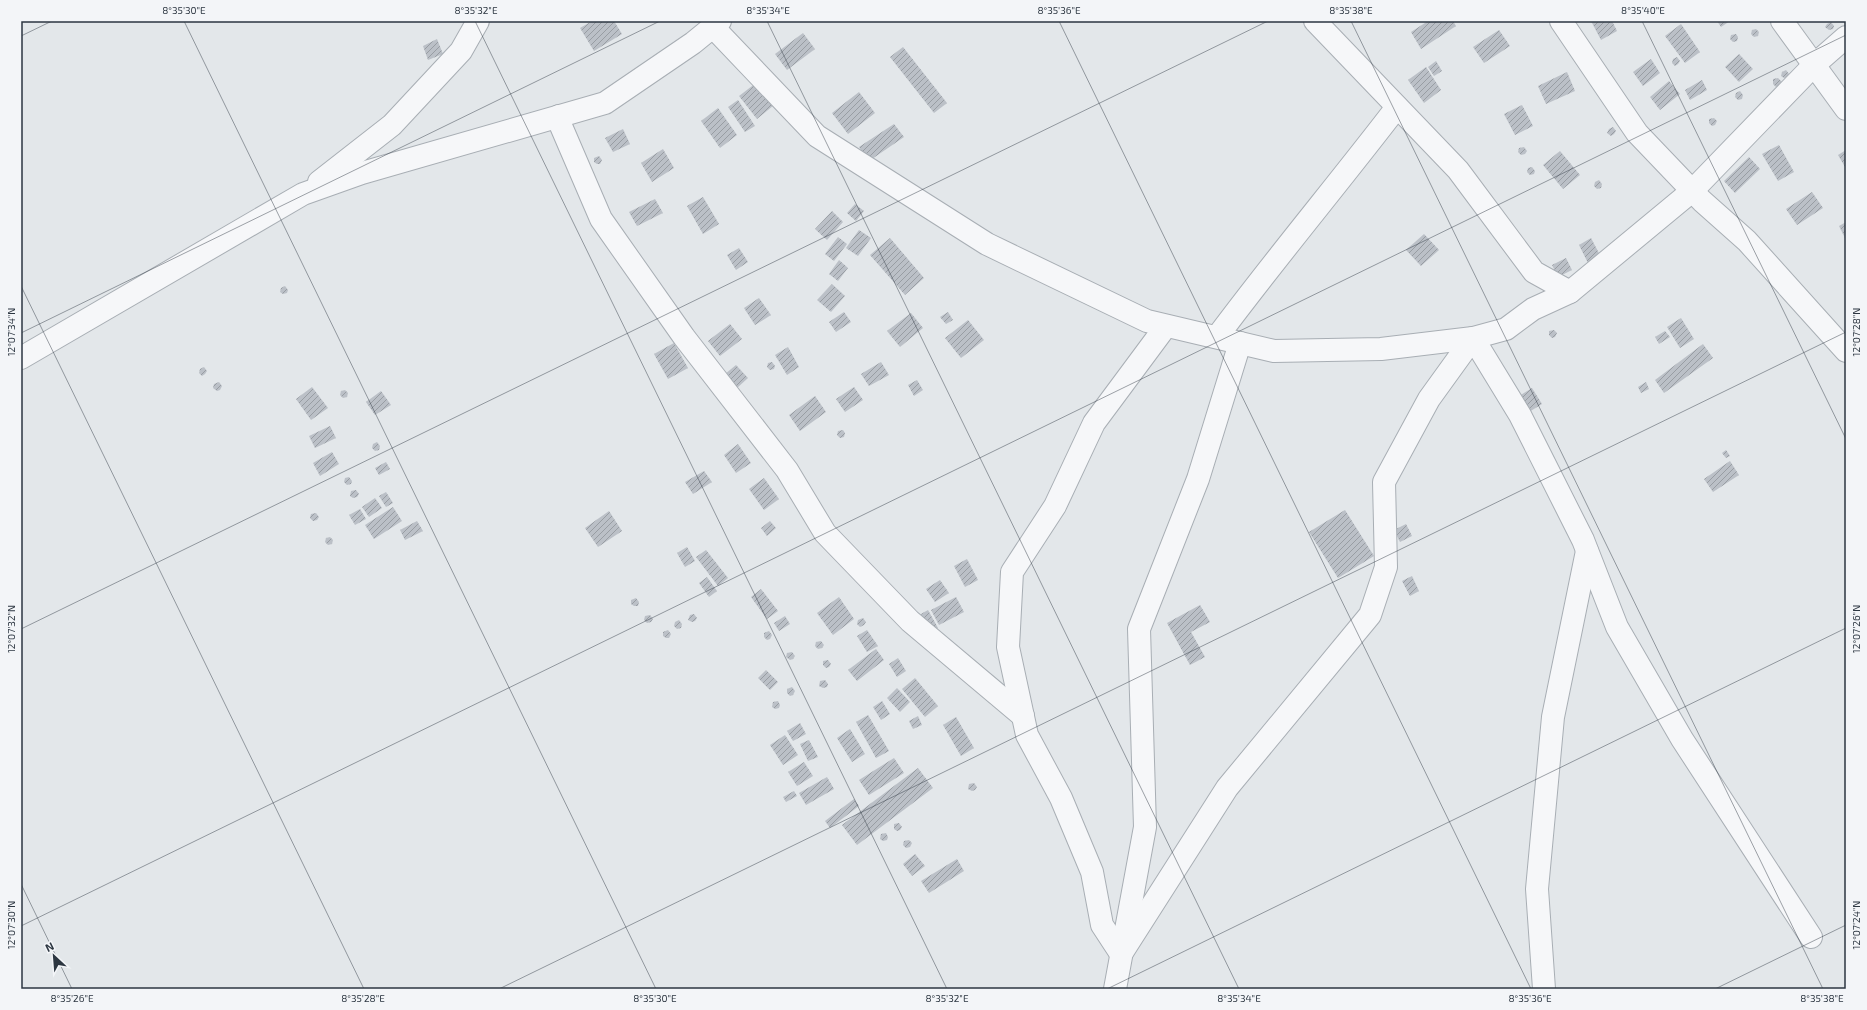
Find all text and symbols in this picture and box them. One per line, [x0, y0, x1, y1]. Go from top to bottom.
text: 8°35'30"E [162, 4, 206, 16]
text: 8°35'32"E [454, 4, 498, 16]
text: 8°35'34"E [746, 4, 790, 16]
text: 8°35'36"E [1037, 4, 1081, 16]
text: 8°35'38"E [1329, 4, 1373, 16]
text: 8°35'40"E [1621, 4, 1665, 16]
text: 12°07'34"N [5, 308, 17, 356]
text: 12°07'28"N [1850, 308, 1862, 356]
text: 12°07'32"N [5, 605, 17, 653]
text: 12°07'26"N [1850, 605, 1862, 653]
text: 12°07'30"N [5, 901, 17, 949]
text: 12°07'24"N [1850, 901, 1862, 949]
north arrow [34, 936, 74, 976]
text: N [43, 939, 56, 954]
text: 8°35'26"E [50, 992, 94, 1004]
text: 8°35'28"E [341, 992, 385, 1004]
text: 8°35'30"E [633, 992, 677, 1004]
text: 8°35'32"E [925, 992, 969, 1004]
text: 8°35'34"E [1217, 992, 1261, 1004]
text: 8°35'36"E [1508, 992, 1552, 1004]
text: 8°35'38"E [1800, 992, 1844, 1004]

